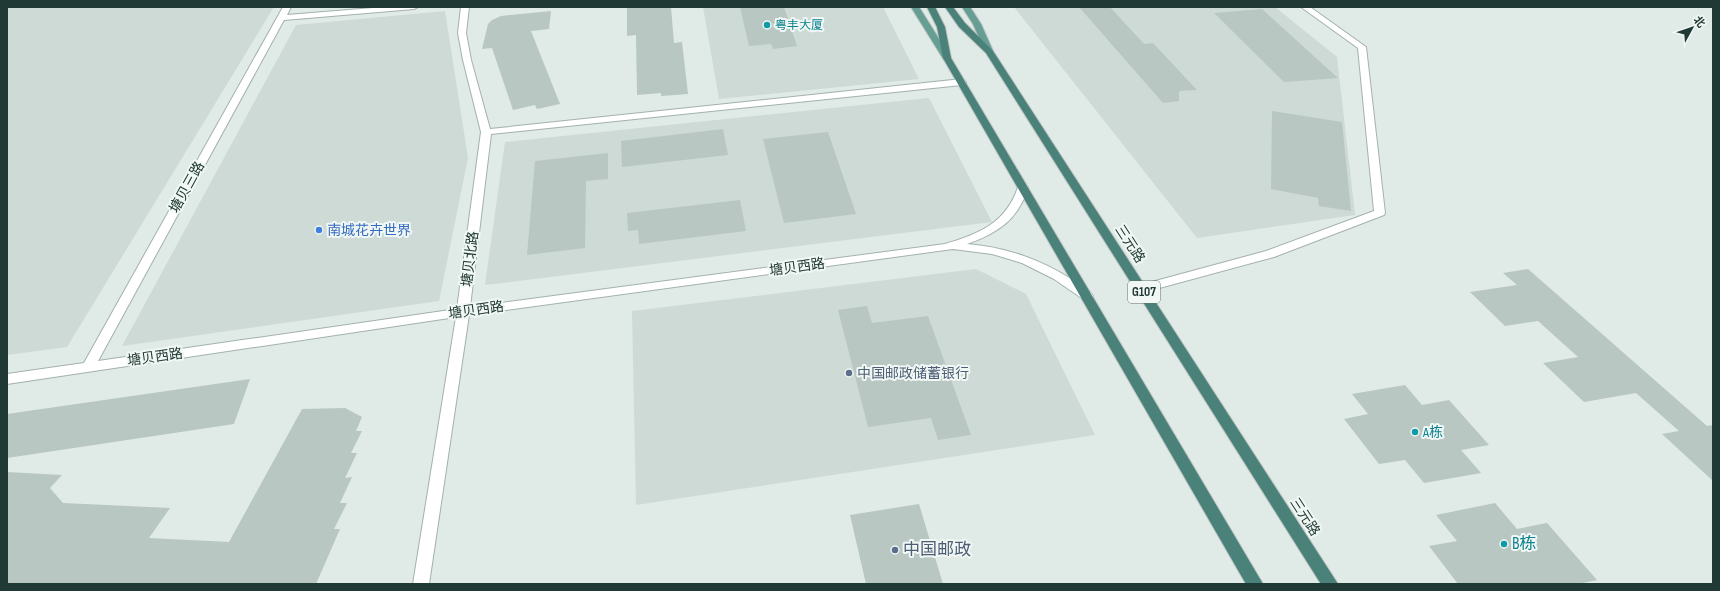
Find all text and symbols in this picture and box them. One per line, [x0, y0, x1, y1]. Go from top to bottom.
north arrow [1672, 8, 1712, 48]
text: 北 [1691, 14, 1708, 30]
place label: 粤丰大厦 [775, 18, 823, 33]
marker: 粤丰大厦 [762, 20, 772, 30]
street label: 塘贝三路 [166, 158, 208, 216]
place label: 南城花卉世界 [327, 222, 411, 239]
street label: 三元路 [1111, 222, 1149, 266]
marker: 南城花卉世界 [314, 225, 324, 235]
street label: 塘贝北路 [458, 230, 482, 288]
street label: 塘贝西路 [768, 255, 826, 279]
road number: G107 [1128, 281, 1160, 303]
street label: 塘贝西路 [447, 298, 505, 322]
street label: 塘贝西路 [126, 345, 184, 369]
place label: 中国邮政储蓄银行 [857, 365, 969, 382]
marker: 中国邮政储蓄银行 [844, 368, 854, 378]
place label: A栋 [1422, 424, 1443, 441]
marker: A栋 [1410, 427, 1420, 437]
street label: 三元路 [1286, 495, 1324, 539]
place label: B栋 [1512, 534, 1537, 554]
marker: B栋 [1499, 539, 1509, 549]
place label: 中国邮政 [903, 540, 971, 560]
marker: 中国邮政 [890, 545, 900, 555]

